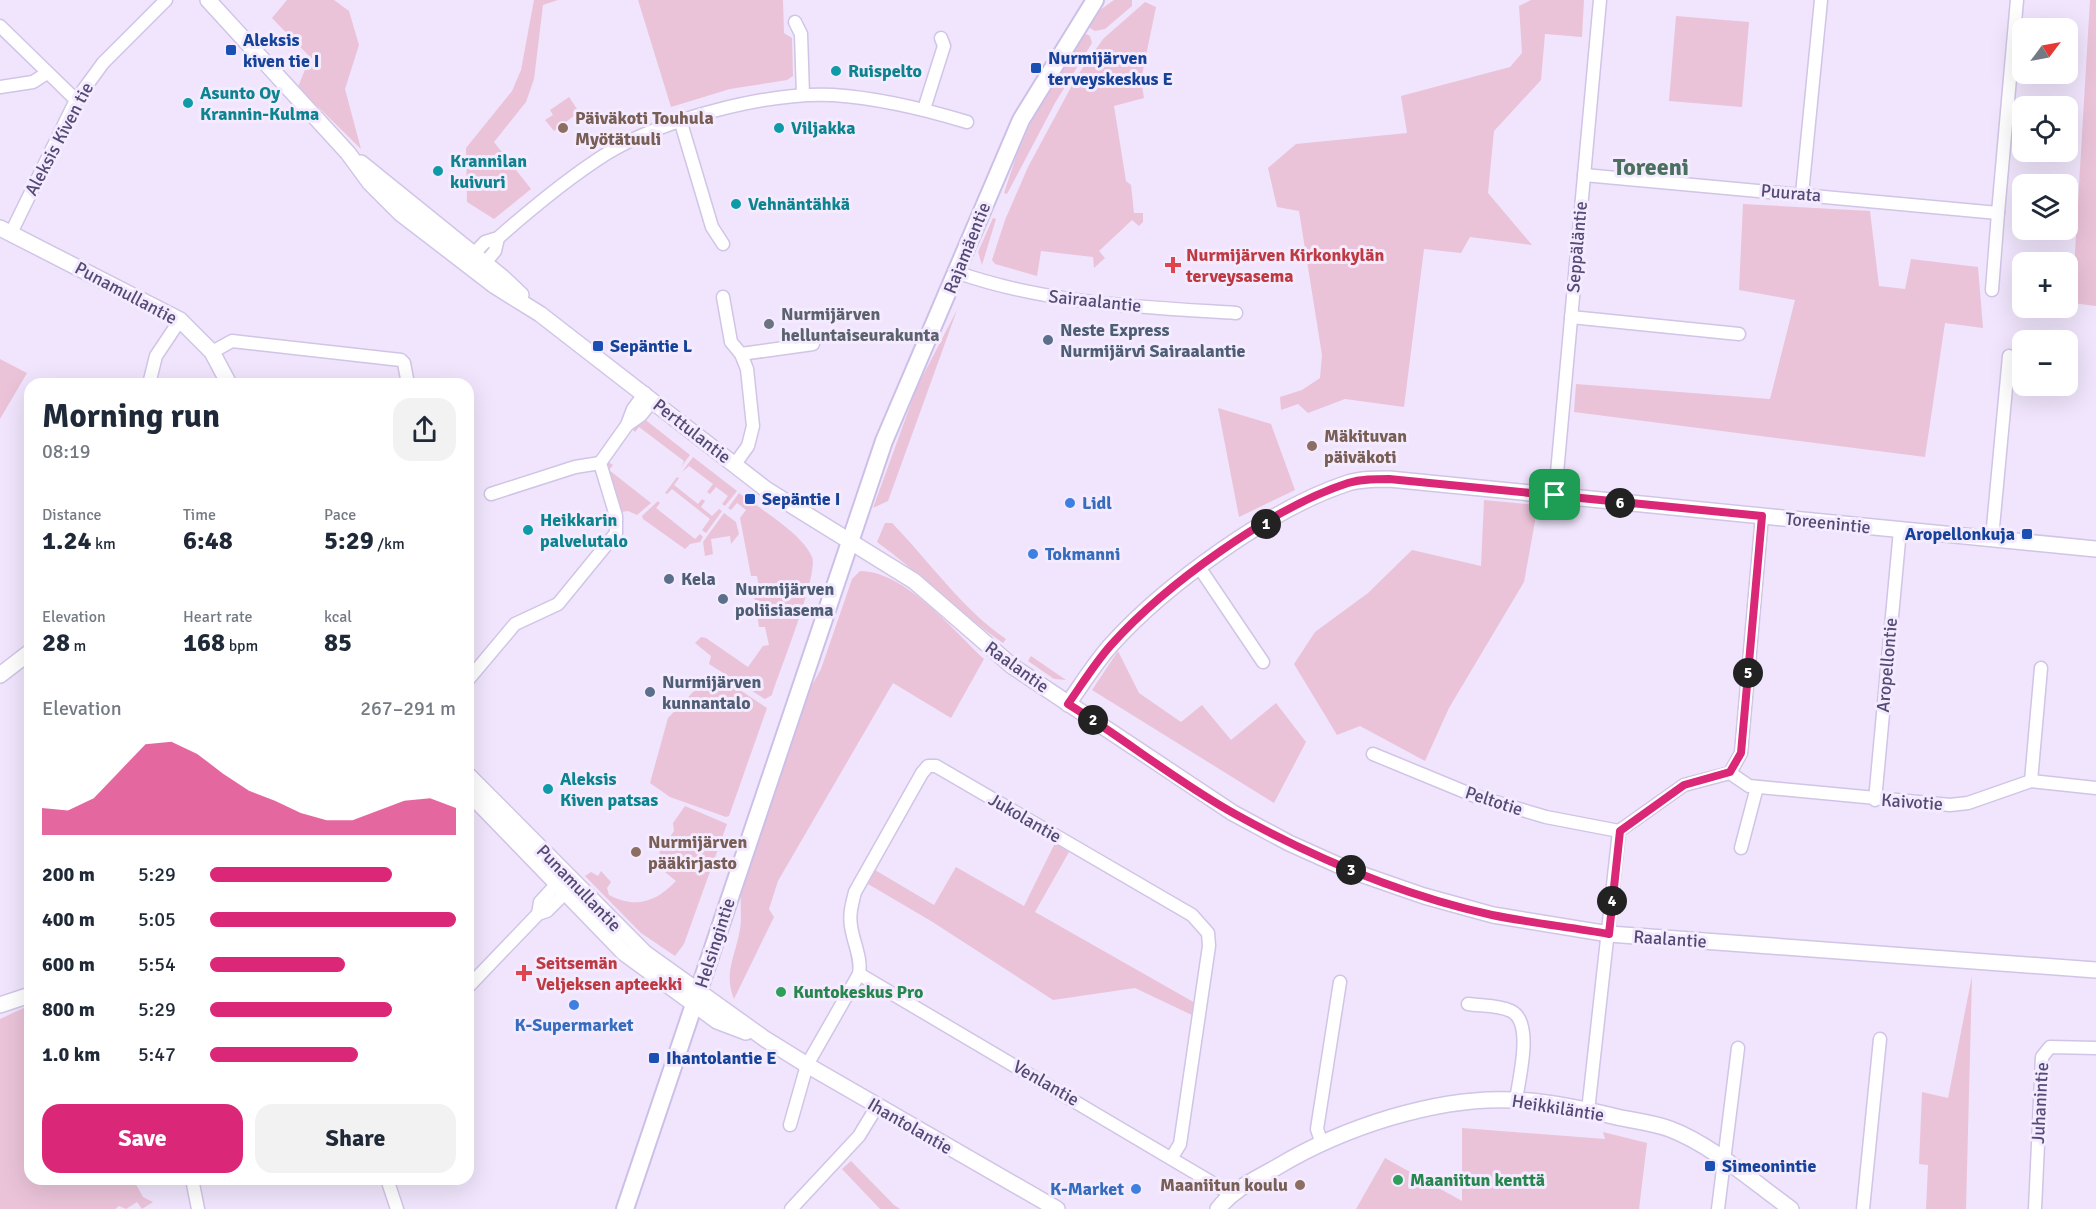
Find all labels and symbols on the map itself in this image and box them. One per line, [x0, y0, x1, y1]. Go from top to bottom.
north arrow [2012, 18, 2078, 84]
place label: Aleksis kiven tie I [243, 29, 319, 72]
marker: Aleksis kiven tie I [224, 43, 238, 57]
place label: Nurmijärven terveyskeskus E [1047, 47, 1173, 90]
place label: Ruispelto [848, 60, 922, 82]
marker: Nurmijärven terveyskeskus E [1029, 61, 1043, 75]
marker: Ruispelto [829, 64, 843, 78]
street label: Aleksis Kiven tie [20, 79, 98, 199]
place label: Asunto Oy Krannin-Kulma [200, 82, 319, 125]
marker: Asunto Oy Krannin-Kulma [181, 96, 195, 110]
place label: Päiväkoti Touhula Myötätuuli [575, 107, 714, 150]
place label: Viljakka [791, 117, 855, 139]
marker: Päiväkoti Touhula Myötätuuli [556, 121, 570, 135]
marker: Viljakka [772, 121, 786, 135]
place label: Krannilan kuivuri [450, 150, 527, 193]
district label: Toreeni [1613, 152, 1689, 182]
marker: Krannilan kuivuri [431, 164, 445, 178]
street label: Puurata [1760, 179, 1822, 207]
place label: Vehnäntähkä [748, 193, 850, 215]
marker: Vehnäntähkä [729, 197, 743, 211]
street label: Rajamäentie [939, 199, 995, 297]
street label: Seppäläntie [1562, 200, 1592, 294]
place label: Nurmijärven Kirkonkylän terveysasema [1185, 244, 1385, 287]
marker: Nurmijärven Kirkonkylän terveysasema [1164, 256, 1182, 274]
street label: Punamullantie [71, 257, 181, 329]
street label: Sairaalantie [1047, 285, 1143, 317]
place label: Nurmijärven helluntaiseurakunta [781, 303, 940, 346]
marker: Nurmijärven helluntaiseurakunta [762, 317, 776, 331]
place label: Neste Express Nurmijärvi Sairaalantie [1060, 319, 1246, 362]
marker: Neste Express Nurmijärvi Sairaalantie [1041, 333, 1055, 347]
place label: Sepäntie L [610, 335, 693, 357]
marker: Sepäntie L [591, 339, 605, 353]
street label: Perttulantie [649, 394, 735, 468]
place label: Mäkituvan päiväkoti [1324, 425, 1407, 468]
marker: Mäkituvan päiväkoti [1305, 439, 1319, 453]
pin [1529, 469, 1580, 520]
place label: Sepäntie I [762, 488, 840, 510]
pin: 6 [1605, 488, 1635, 518]
marker: Sepäntie I [743, 492, 757, 506]
place label: Lidl [1082, 492, 1112, 514]
marker: Lidl [1063, 496, 1077, 510]
street label: Toreenintie [1784, 508, 1872, 538]
place label: Heikkarin palvelutalo [540, 509, 628, 552]
pin: 1 [1251, 509, 1281, 539]
marker: Heikkarin palvelutalo [521, 523, 535, 537]
place label: Aropellonkuja [1905, 523, 2015, 545]
marker: Aropellonkuja [2020, 527, 2034, 541]
place label: Tokmanni [1045, 543, 1120, 565]
marker: Tokmanni [1026, 547, 1040, 561]
place label: Kela [681, 568, 716, 590]
marker: Kela [662, 572, 676, 586]
place label: Nurmijärven poliisiasema [735, 578, 834, 621]
marker: Nurmijärven poliisiasema [716, 592, 730, 606]
street label: Aropellontie [1872, 617, 1902, 713]
street label: Raalantie [981, 636, 1053, 698]
pin: 5 [1733, 658, 1763, 688]
place label: Nurmijärven kunnantalo [662, 671, 761, 714]
marker: Nurmijärven kunnantalo [643, 685, 657, 699]
pin: 2 [1078, 705, 1108, 735]
place label: Aleksis Kiven patsas [560, 768, 658, 811]
street label: Peltotie [1462, 781, 1526, 821]
marker: Aleksis Kiven patsas [541, 782, 555, 796]
street label: Jukolantie [985, 788, 1065, 848]
street label: Kaivotie [1880, 789, 1944, 815]
place label: Nurmijärven pääkirjasto [648, 831, 747, 874]
street label: Punamullantie [532, 840, 626, 936]
marker: Nurmijärven pääkirjasto [629, 845, 643, 859]
pin: 3 [1336, 855, 1366, 885]
pin: 4 [1597, 886, 1627, 916]
street label: Helsingintie [690, 895, 740, 991]
street label: Raalantie [1633, 925, 1707, 953]
place label: Seitsemän Veljeksen apteekki [536, 952, 682, 995]
marker: Seitsemän Veljeksen apteekki [517, 966, 531, 980]
place label: Kuntokeskus Pro [793, 981, 923, 1003]
marker: Kuntokeskus Pro [774, 985, 788, 999]
marker: K-Supermarket [567, 998, 581, 1012]
place label: K-Supermarket [514, 1014, 634, 1036]
place label: Ihantolantie E [666, 1047, 777, 1069]
marker: Ihantolantie E [647, 1051, 661, 1065]
street label: Venlantie [1009, 1055, 1083, 1111]
street label: Juhanintie [2027, 1062, 2053, 1144]
street label: Heikkiläntie [1510, 1090, 1606, 1126]
street label: Ihantolantie [864, 1093, 956, 1159]
place label: Simeonintie [1722, 1155, 1816, 1177]
marker: Simeonintie [1703, 1159, 1717, 1173]
place label: Maaniitun kenttä [1410, 1169, 1545, 1191]
marker: Maaniitun kenttä [1391, 1173, 1405, 1187]
place label: Maaniitun koulu [1160, 1174, 1288, 1196]
place label: K-Market [1050, 1178, 1124, 1200]
marker: Maaniitun koulu [1293, 1178, 1307, 1192]
marker: K-Market [1129, 1182, 1143, 1196]

